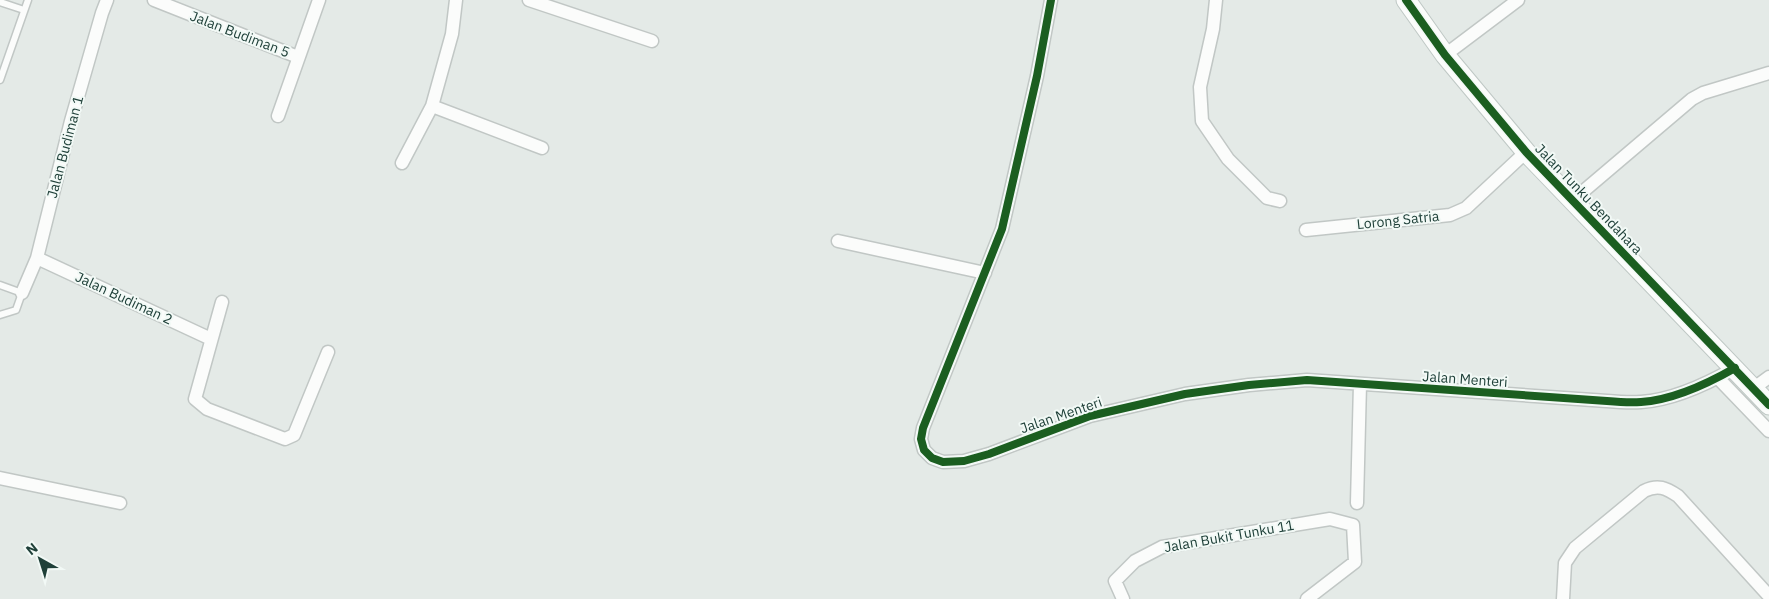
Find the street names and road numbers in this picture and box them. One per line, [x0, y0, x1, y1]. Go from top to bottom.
street label: Jalan Budiman 5 [188, 7, 292, 61]
street label: Jalan Budiman 1 [43, 94, 87, 200]
street label: Jalan Tunku Bendahara [1531, 140, 1647, 259]
street label: Lorong Satria [1356, 207, 1441, 233]
street label: Jalan Budiman 2 [73, 268, 175, 328]
street label: Jalan Menteri [1422, 367, 1508, 391]
street label: Jalan Menteri [1018, 393, 1104, 437]
street label: Jalan Bukit Tunku 11 [1163, 516, 1295, 556]

